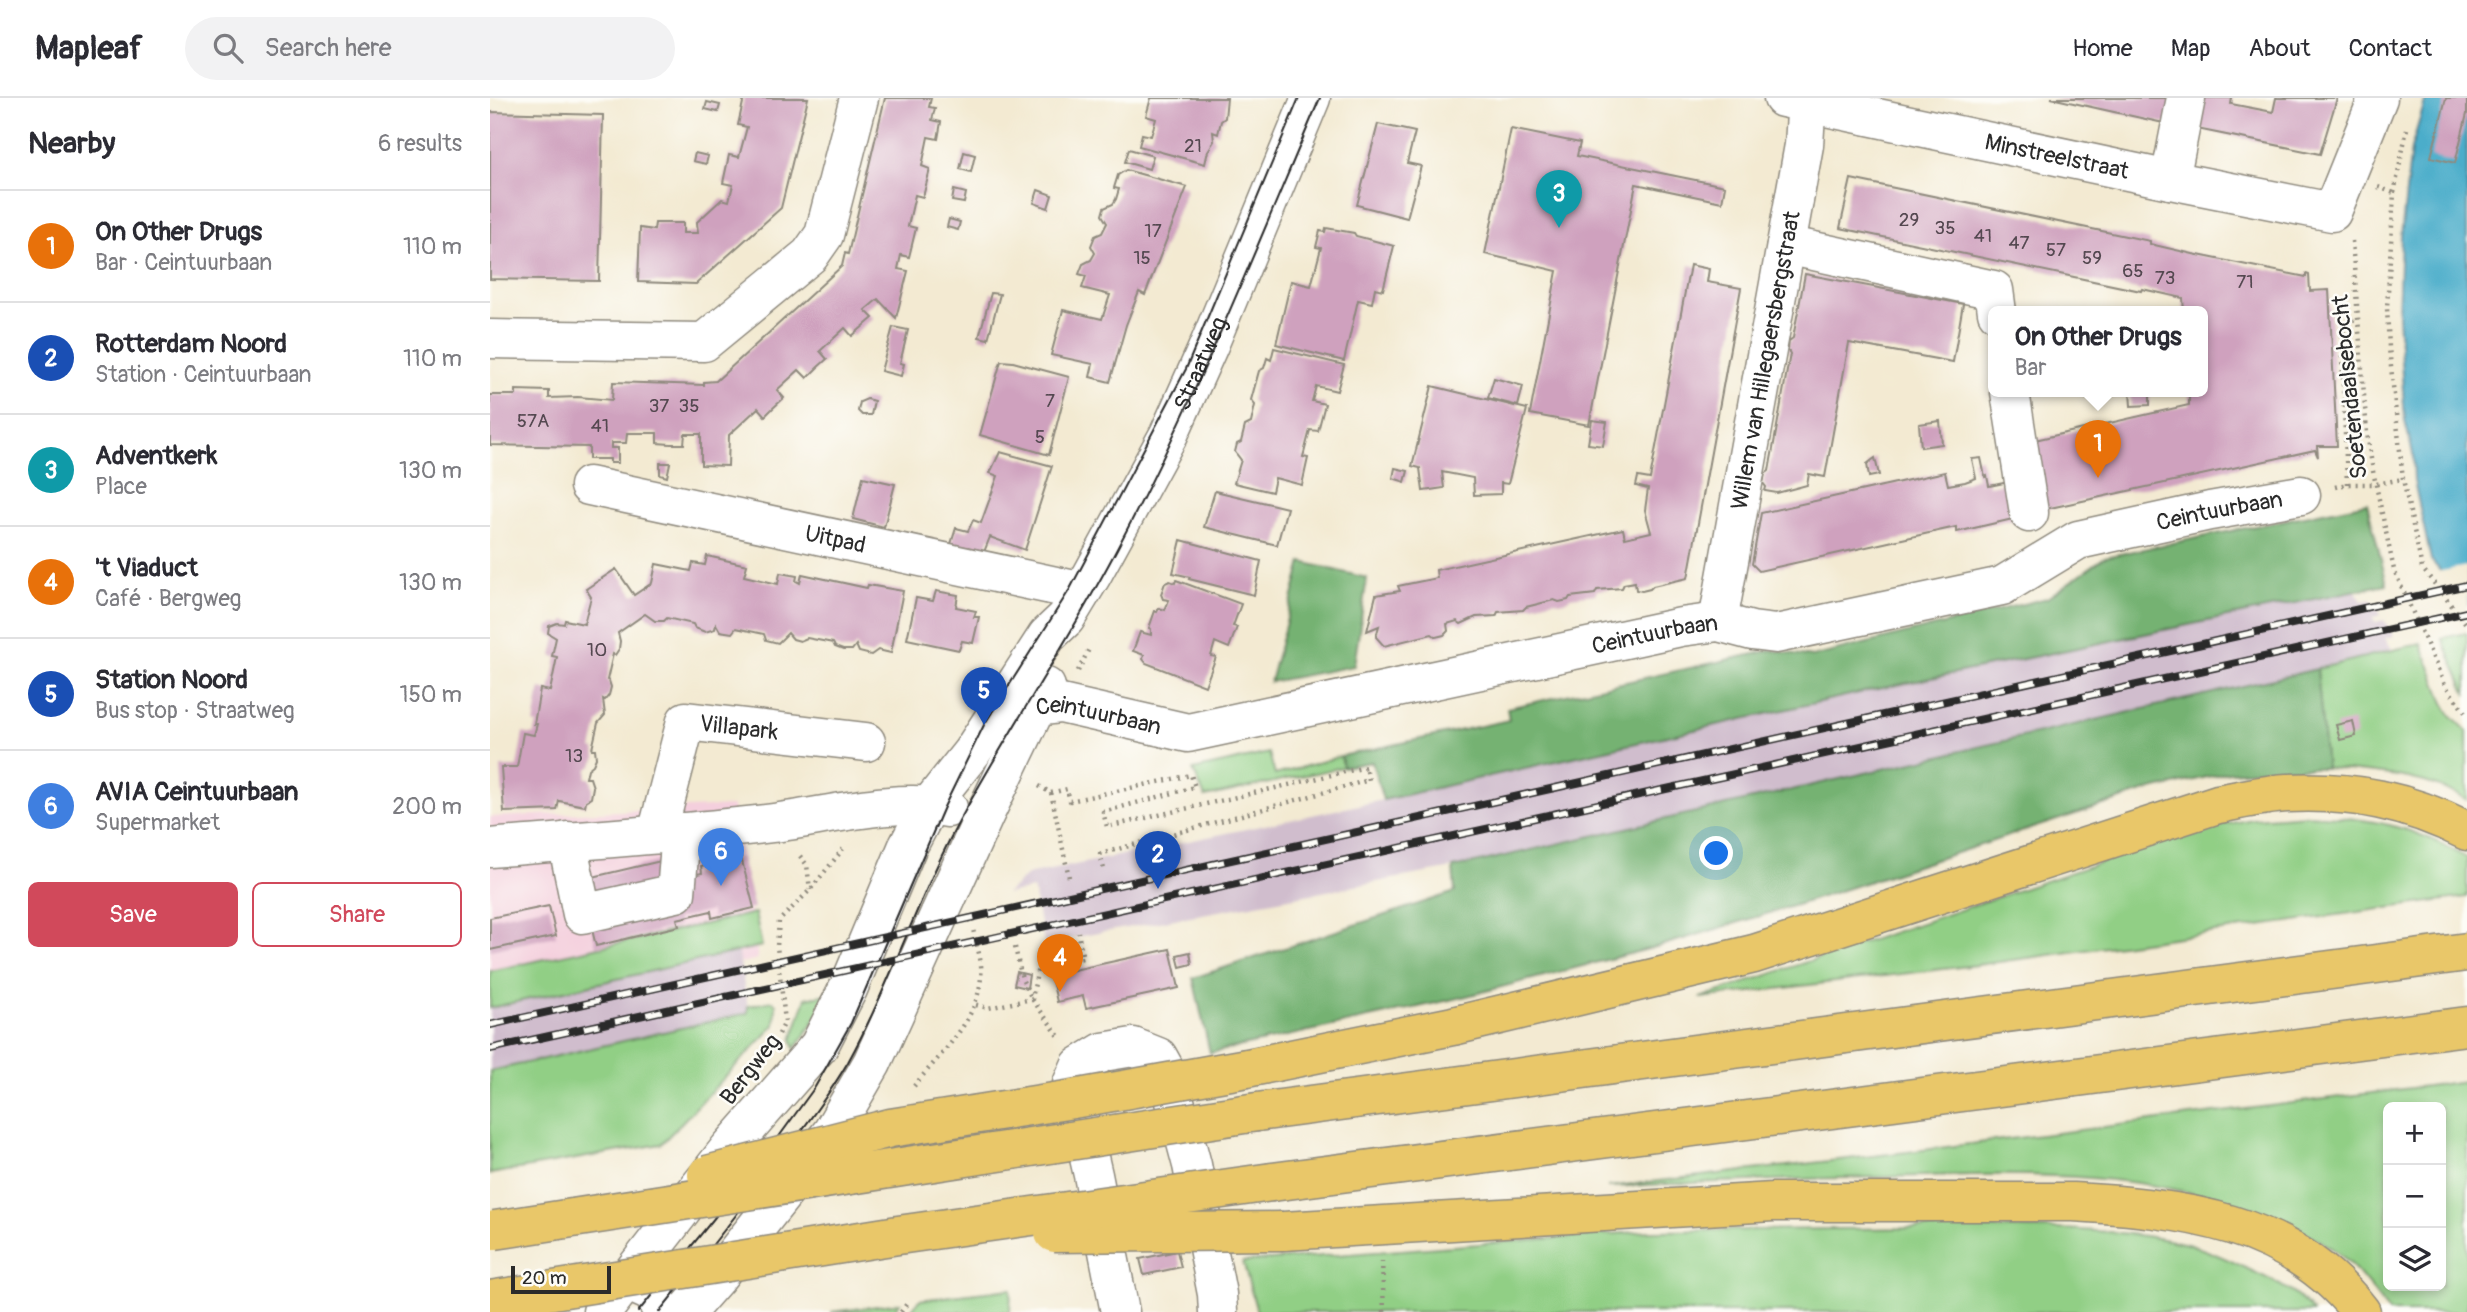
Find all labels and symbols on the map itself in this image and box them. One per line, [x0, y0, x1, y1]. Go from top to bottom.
street label: Minstreelstraat [1982, 127, 2132, 186]
house number: 21 [1184, 134, 1202, 158]
pin: 3 [1536, 170, 1582, 228]
street label: Willem van Hillegaersbergstraat [1725, 208, 1807, 512]
house number: 29 [1899, 208, 1919, 232]
house number: 35 [1935, 216, 1955, 240]
house number: 17 [1144, 219, 1162, 243]
house number: 41 [1974, 224, 1992, 248]
house number: 47 [2008, 231, 2030, 255]
house number: 57 [2046, 238, 2066, 262]
house number: 15 [1133, 246, 1151, 270]
house number: 59 [2082, 246, 2102, 270]
house number: 65 [2122, 259, 2144, 283]
house number: 73 [2155, 266, 2175, 290]
house number: 71 [2236, 270, 2254, 294]
street label: Soetendaalsebocht [2325, 293, 2374, 481]
street label: Straatweg [1167, 313, 1234, 415]
house number: 7 [1045, 389, 1055, 413]
house number: 37 [649, 394, 669, 418]
house number: 35 [679, 394, 699, 418]
house number: 57A [517, 409, 549, 433]
house number: 41 [591, 414, 609, 438]
pin: 1 [2075, 420, 2121, 478]
house number: 5 [1035, 425, 1045, 449]
street label: Ceintuurbaan [2154, 485, 2285, 537]
street label: Uitpad [802, 519, 868, 560]
street label: Ceintuurbaan [1589, 608, 1720, 661]
house number: 10 [587, 638, 607, 662]
pin: 5 [961, 667, 1007, 725]
street label: Ceintuurbaan [1034, 690, 1164, 741]
street label: Villapark [698, 709, 780, 747]
house number: 13 [565, 744, 583, 768]
pin: 6 [698, 828, 744, 886]
pin: 2 [1135, 831, 1181, 889]
your location [1699, 836, 1733, 870]
pin: 4 [1037, 934, 1083, 992]
street label: Bergweg [714, 1028, 787, 1111]
scale bar [511, 1263, 611, 1295]

